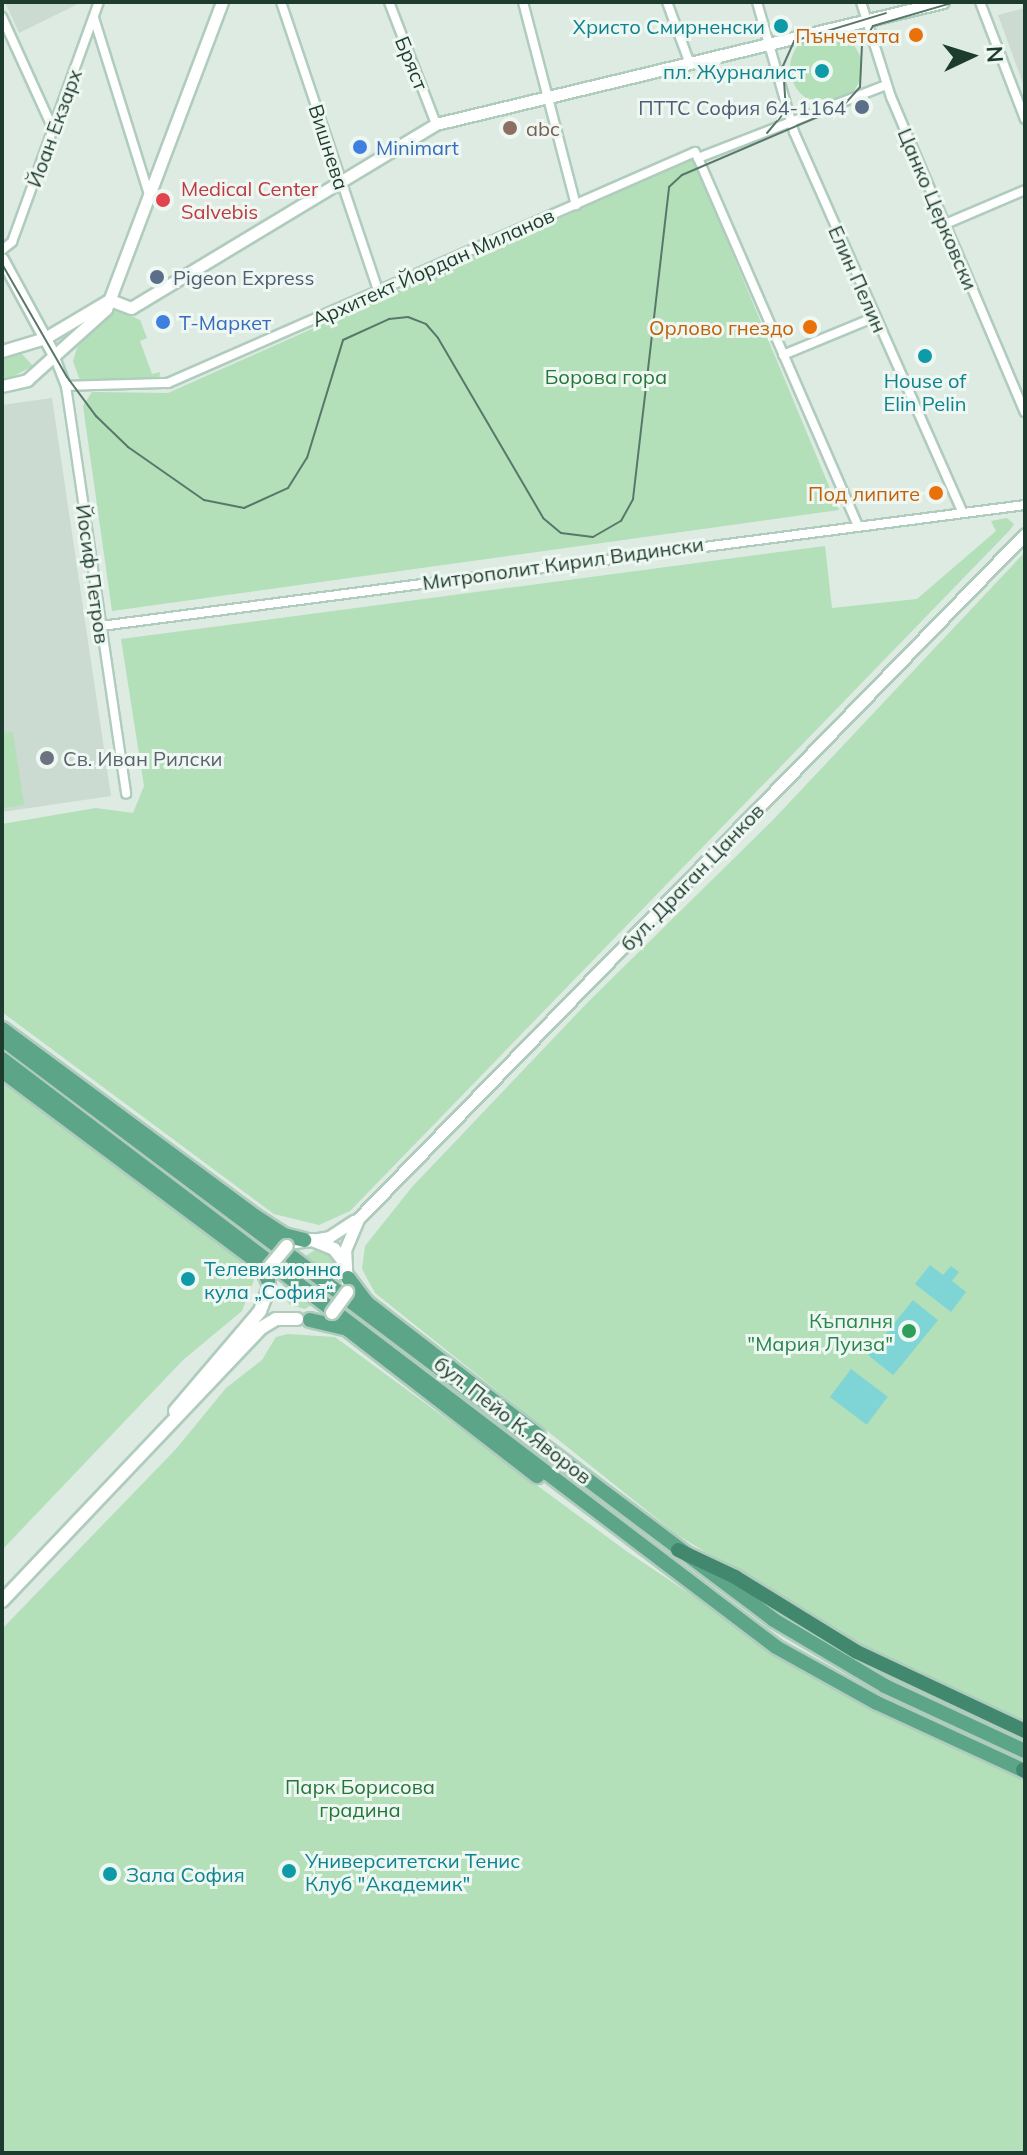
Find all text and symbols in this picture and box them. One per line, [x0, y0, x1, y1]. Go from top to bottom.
place label: Христо Смирненски [573, 14, 765, 38]
north arrow [931, 16, 1011, 96]
marker: Христо Смирненски [772, 17, 790, 35]
place label: Пънчетата [795, 23, 900, 47]
marker: Пънчетата [907, 26, 925, 44]
street label: Бряст [390, 33, 434, 93]
text: N [980, 45, 1009, 64]
place label: пл. Журналист [663, 59, 806, 83]
marker: пл. Журналист [813, 62, 831, 80]
street label: Йоан Екзарх [22, 66, 86, 190]
place label: ПТТС София 64-1164 [638, 95, 846, 119]
marker: ПТТС София 64-1164 [853, 98, 871, 116]
street label: Вишнева [304, 101, 354, 193]
place label: abc [526, 116, 560, 140]
marker: abc [501, 119, 519, 137]
street label: Цанко Церковски [893, 124, 983, 294]
place label: Minimart [376, 135, 459, 159]
marker: Minimart [351, 138, 369, 156]
place label: Medical Center Salvebis [181, 176, 318, 223]
marker: Medical Center Salvebis [152, 189, 174, 211]
street label: Архитект Йордан Миланов [308, 203, 558, 331]
street label: Елин Пелин [824, 222, 892, 336]
place label: Pigeon Express [173, 265, 314, 289]
marker: Pigeon Express [148, 268, 166, 286]
place label: Т-Маркет [179, 310, 271, 334]
marker: Т-Маркет [154, 313, 172, 331]
place label: Орлово гнездо [649, 315, 794, 339]
marker: Орлово гнездо [801, 318, 819, 336]
marker: House of Elin Pelin [916, 347, 934, 365]
park label: Борова гора [545, 364, 667, 388]
place label: House of Elin Pelin [884, 368, 966, 415]
place label: Под липите [808, 481, 920, 505]
marker: Под липите [927, 484, 945, 502]
street label: Йосиф Петров [71, 503, 115, 645]
street label: Митрополит Кирил Видински [421, 531, 705, 595]
place label: Св. Иван Рилски [63, 746, 222, 770]
marker: Св. Иван Рилски [38, 749, 56, 767]
street label: бул. Драган Цанков [615, 798, 769, 956]
place label: Телевизионна кула „София“ [204, 1256, 341, 1303]
marker: Телевизионна кула „София“ [179, 1270, 197, 1288]
place label: Къпалня "Мария Луиза" [747, 1308, 893, 1355]
marker: Къпалня "Мария Луиза" [900, 1322, 918, 1340]
street label: бул. Пейо К. Яворов [430, 1351, 596, 1489]
park label: Парк Борисова градина [285, 1774, 435, 1821]
place label: Университетски Тенис Клуб "Академик" [305, 1848, 520, 1895]
place label: Зала София [126, 1862, 245, 1886]
marker: Университетски Тенис Клуб "Академик" [280, 1862, 298, 1880]
marker: Зала София [101, 1865, 119, 1883]

